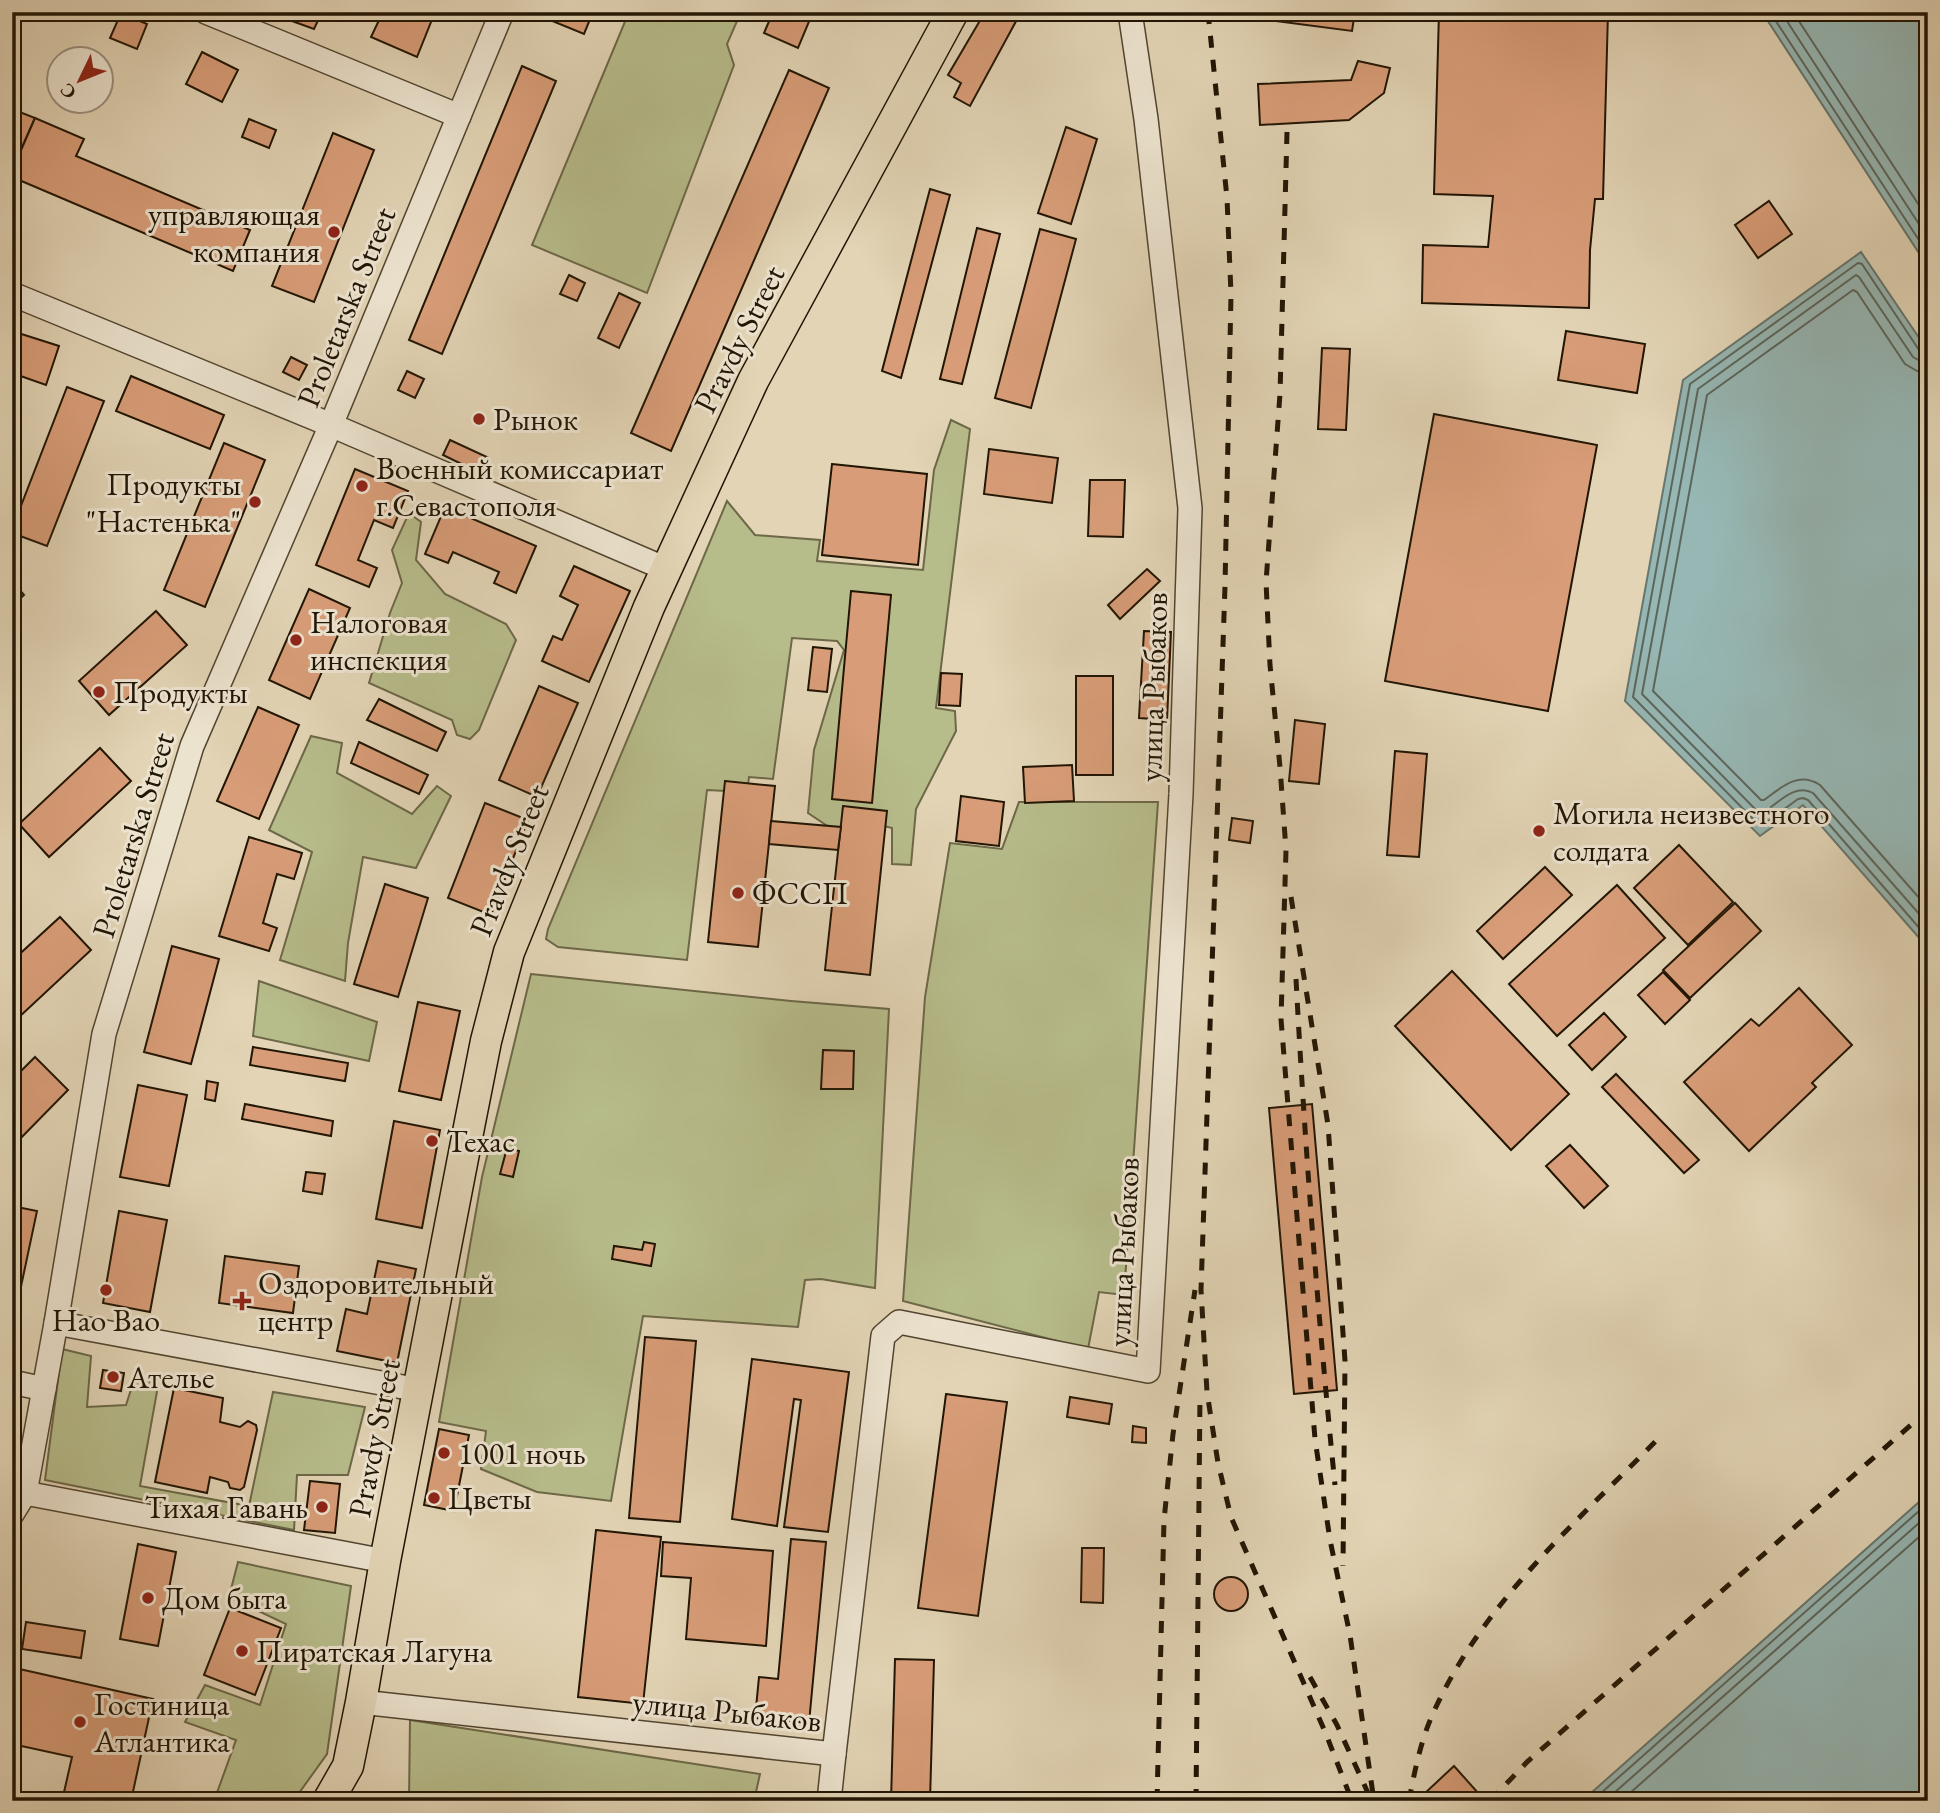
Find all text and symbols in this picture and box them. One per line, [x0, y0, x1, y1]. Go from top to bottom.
north arrow [46, 46, 116, 116]
text: С [54, 78, 82, 105]
place label: управляющая компания [148, 193, 320, 272]
street label: Proletarska Street [287, 201, 405, 413]
marker: управляющая компания [326, 224, 342, 240]
street label: Pravdy Street [684, 258, 794, 420]
place label: Рынок [493, 398, 578, 440]
marker: Рынок [471, 411, 487, 427]
place label: Военный комиссариат г.Севастополя [376, 447, 663, 526]
place label: Продукты "Настенька" [86, 463, 241, 542]
marker: Военный комиссариат г.Севастополя [354, 478, 370, 494]
marker: Продукты "Настенька" [247, 494, 263, 510]
street label: улица Рыбаков [1129, 591, 1177, 783]
place label: Налоговая инспекция [310, 601, 448, 680]
marker: Налоговая инспекция [288, 632, 304, 648]
place label: Продукты [113, 671, 248, 713]
marker: Продукты [91, 684, 107, 700]
street label: Proletarska Street [82, 727, 184, 943]
street label: Pravdy Street [459, 778, 559, 942]
place label: Могила неизвестного солдата [1553, 792, 1830, 871]
marker: Могила неизвестного солдата [1531, 823, 1547, 839]
place label: ФССП [752, 872, 848, 914]
marker: ФССП [730, 885, 746, 901]
place label: Техас [446, 1120, 515, 1162]
marker: Техас [424, 1133, 440, 1149]
street label: улица Рыбаков [1097, 1156, 1149, 1348]
place label: Оздоровительный центр [258, 1262, 494, 1341]
marker: Hao Bao [98, 1282, 114, 1298]
marker: Оздоровительный центр [232, 1291, 252, 1311]
place label: Hao Bao [52, 1299, 160, 1341]
street label: Pravdy Street [338, 1355, 410, 1521]
place label: Ателье [126, 1356, 214, 1398]
marker: Ателье [105, 1369, 121, 1385]
place label: 1001 ночь [458, 1432, 586, 1474]
marker: 1001 ночь [436, 1445, 452, 1461]
place label: Цветы [448, 1477, 532, 1519]
place label: Тихая Гавань [144, 1486, 308, 1528]
marker: Цветы [426, 1490, 442, 1506]
marker: Тихая Гавань [314, 1499, 330, 1515]
place label: Дом быта [162, 1577, 287, 1619]
marker: Дом быта [140, 1590, 156, 1606]
place label: Пиратская Лагуна [256, 1630, 493, 1672]
marker: Пиратская Лагуна [234, 1643, 250, 1659]
street label: улица Рыбаков [630, 1680, 824, 1742]
place label: Гостиница Атлантика [93, 1683, 230, 1762]
marker: Гостиница Атлантика [72, 1714, 88, 1730]

